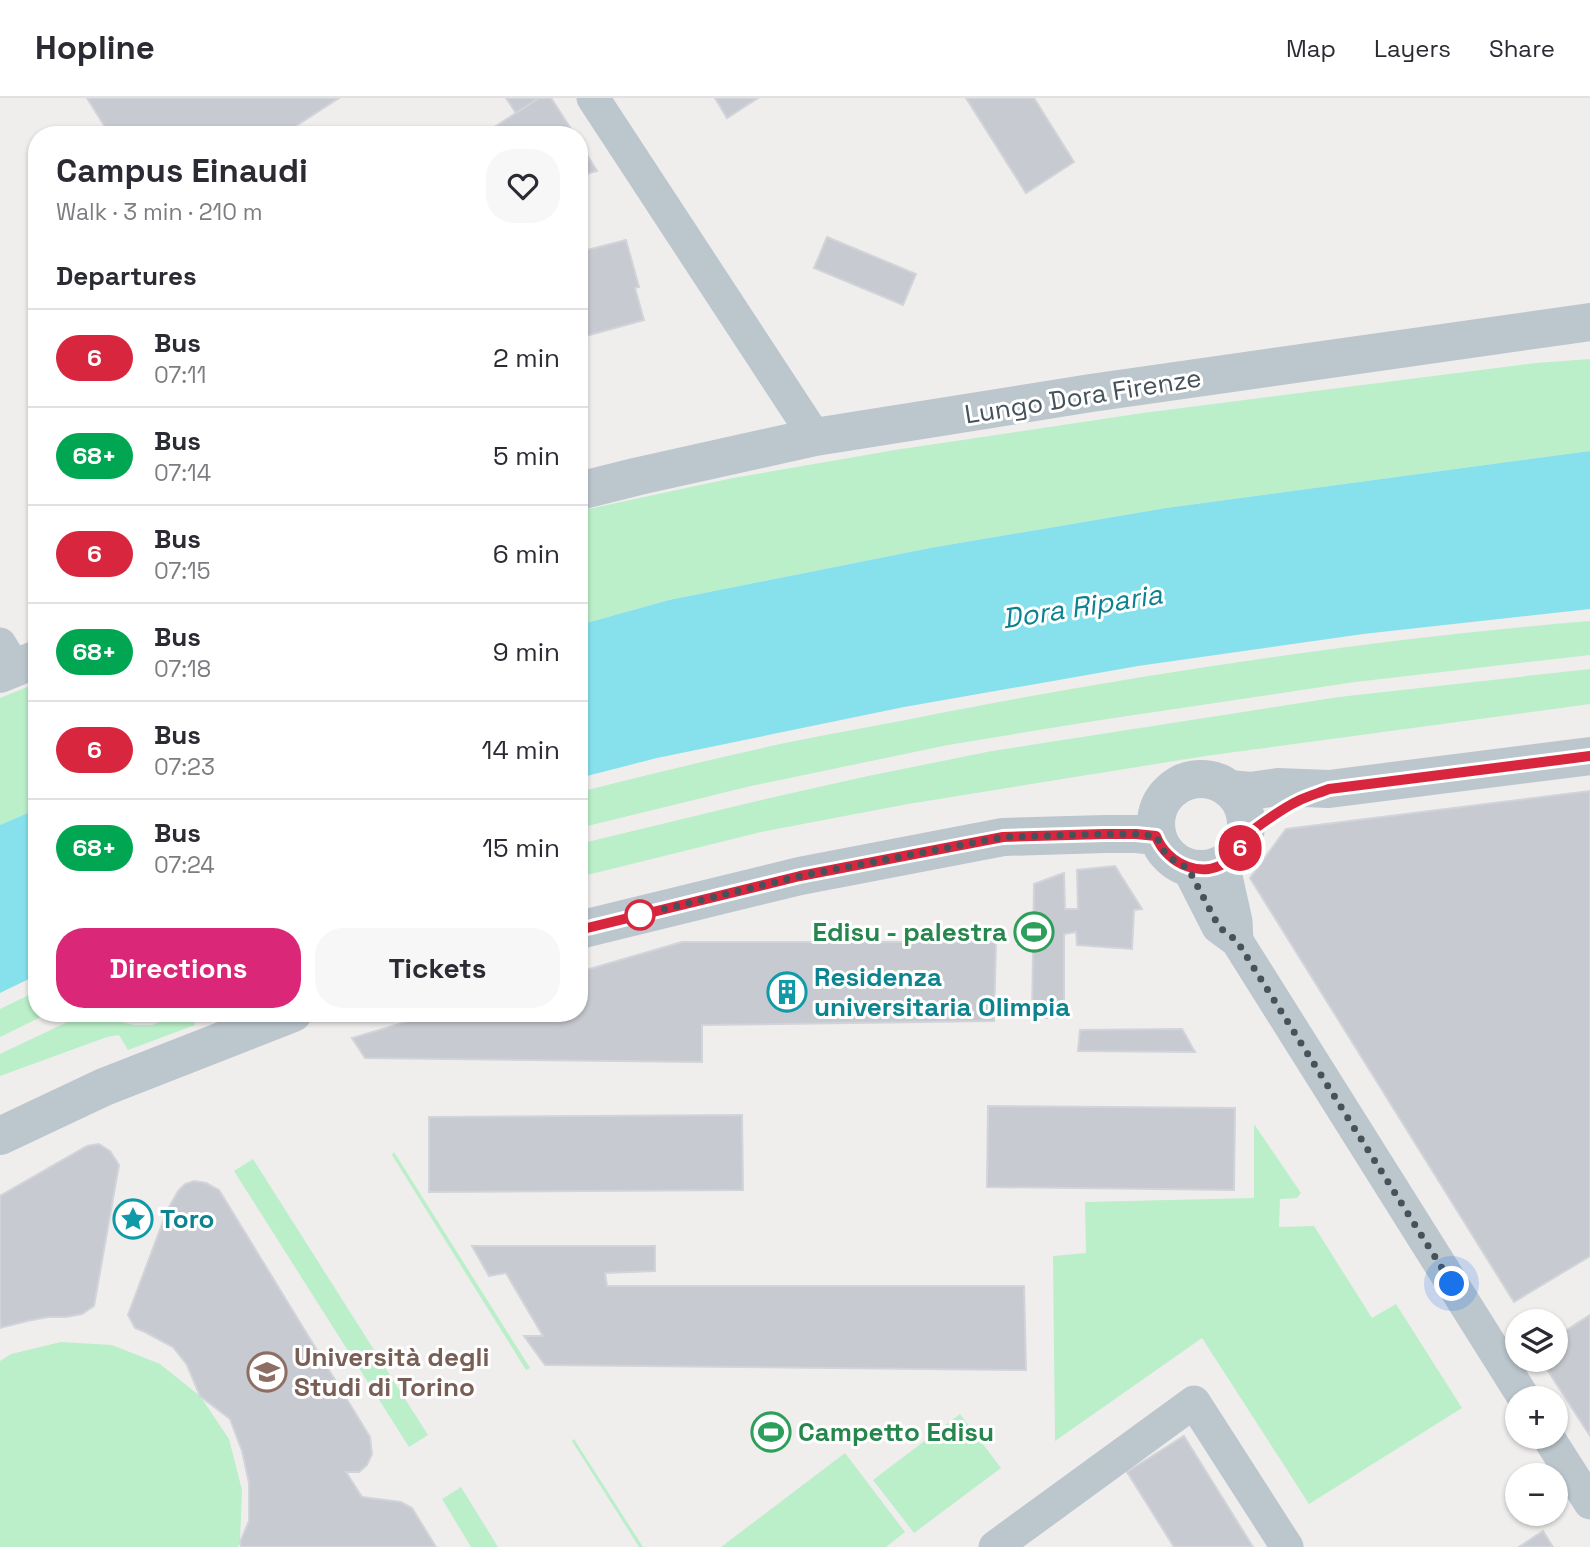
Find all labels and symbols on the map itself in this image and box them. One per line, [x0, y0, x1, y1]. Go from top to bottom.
street label: Lungo Dora Firenze [962, 361, 1204, 431]
water label: Dora Riparia [999, 575, 1165, 636]
line badge: 6 [1217, 825, 1263, 871]
unlabelled marker [625, 900, 655, 930]
sports icon: Edisu - palestra [1013, 911, 1055, 953]
place label: Edisu - palestra [813, 915, 1007, 949]
place label: Residenza universitaria Olimpia [814, 960, 1070, 1024]
building icon: Residenza universitaria Olimpia [766, 971, 808, 1013]
place icon: Toro [112, 1198, 154, 1240]
place label: Toro [160, 1202, 215, 1236]
your location [1434, 1266, 1469, 1301]
place label: Università degli Studi di Torino [294, 1340, 489, 1404]
school or university icon: Università degli Studi di Torino [246, 1351, 288, 1393]
sports icon: Campetto Edisu [750, 1411, 792, 1453]
place label: Campetto Edisu [798, 1415, 994, 1449]

